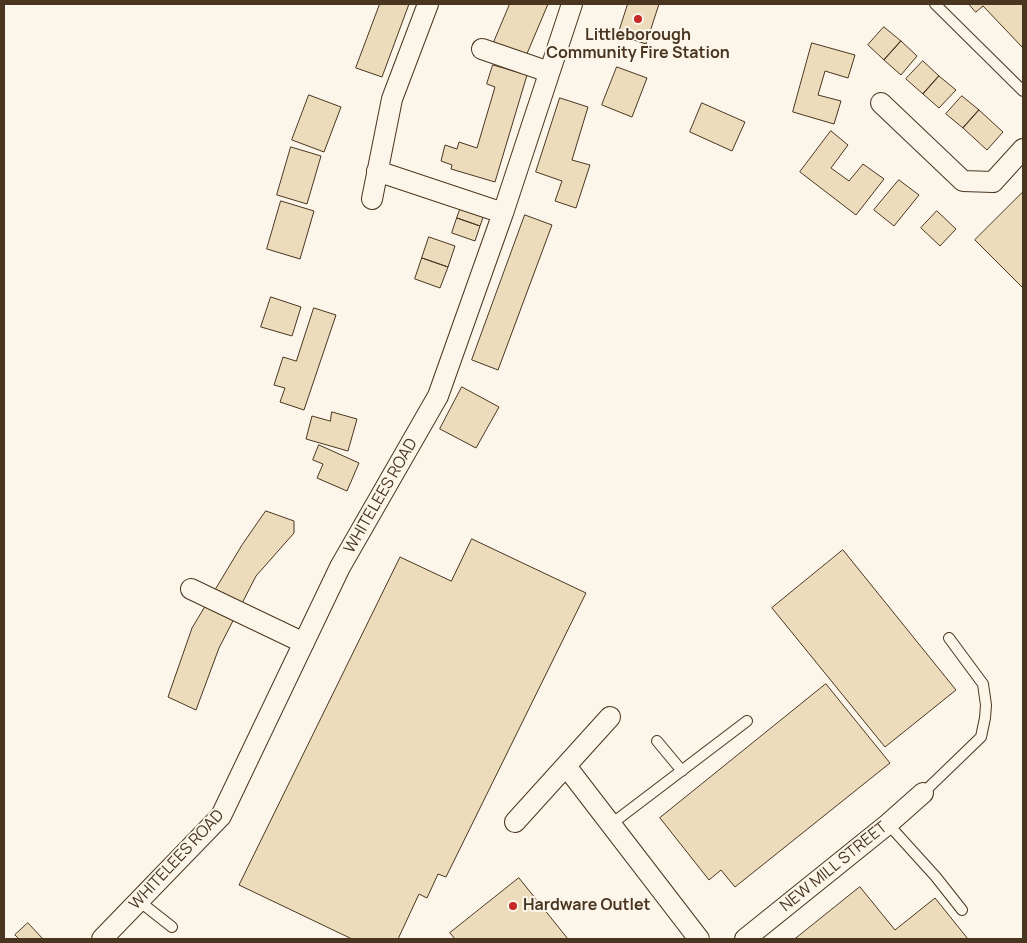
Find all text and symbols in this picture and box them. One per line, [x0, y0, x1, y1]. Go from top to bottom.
marker: Littleborough Community Fire Station [632, 13, 644, 25]
place label: Littleborough Community Fire Station [546, 26, 730, 64]
street label: WHITELEES ROAD [340, 435, 422, 557]
street label: WHITELEES ROAD [126, 806, 228, 914]
street label: NEW MILL STREET [777, 818, 891, 916]
place label: Hardware Outlet [523, 896, 650, 916]
marker: Hardware Outlet [507, 900, 519, 912]

